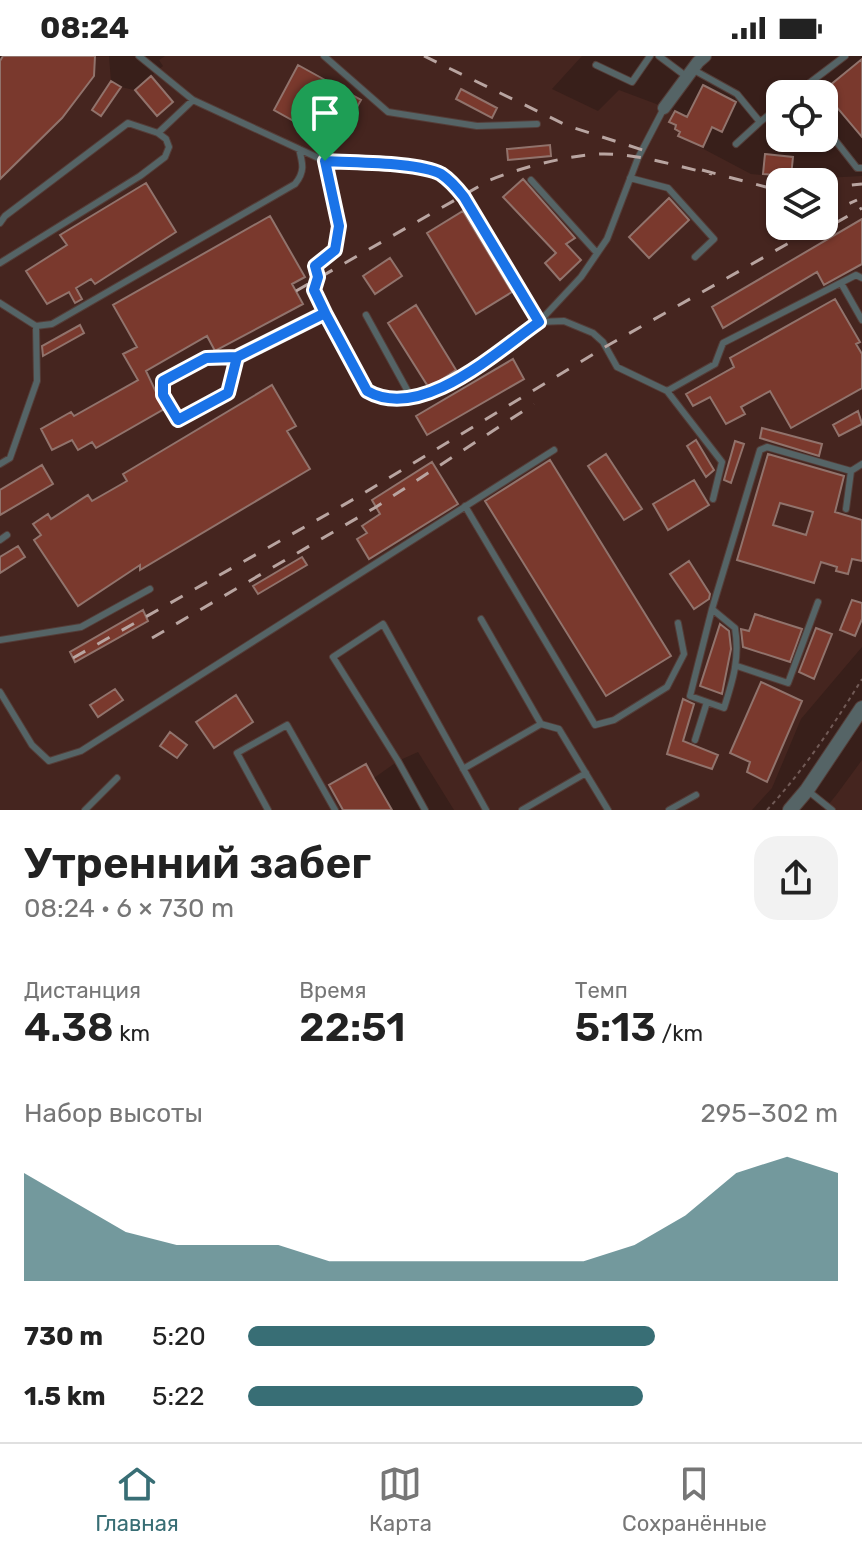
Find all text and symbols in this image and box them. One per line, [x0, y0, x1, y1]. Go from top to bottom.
text: 08:24 [40, 10, 129, 46]
pin [291, 79, 359, 161]
map controls [766, 80, 838, 240]
button: locate [766, 80, 838, 152]
icon: arrive [303, 91, 347, 135]
button: layers [766, 168, 838, 240]
button: share [754, 836, 838, 920]
text: Утренний забег [24, 837, 371, 889]
text: 08:24 · 6 × 730 m [24, 893, 234, 924]
text: Дистанция [24, 977, 141, 1004]
text: Время [299, 977, 366, 1004]
text: Темп [575, 977, 628, 1004]
text: 4.38 [24, 1004, 114, 1051]
text: 22:51 [299, 1004, 405, 1051]
text: 5:13 [575, 1004, 656, 1051]
text: km [114, 1020, 150, 1047]
text: /km [656, 1020, 703, 1047]
text: Набор высоты [24, 1098, 203, 1129]
text: 295–302 m [701, 1098, 838, 1129]
text: 730 m [24, 1321, 103, 1352]
text: 5:20 [152, 1321, 206, 1352]
text: 1.5 km [24, 1381, 106, 1412]
text: 5:22 [152, 1381, 205, 1412]
tab: Главная [95, 1462, 179, 1537]
tab: Карта [369, 1462, 432, 1537]
tab: Сохранённые [622, 1462, 767, 1537]

